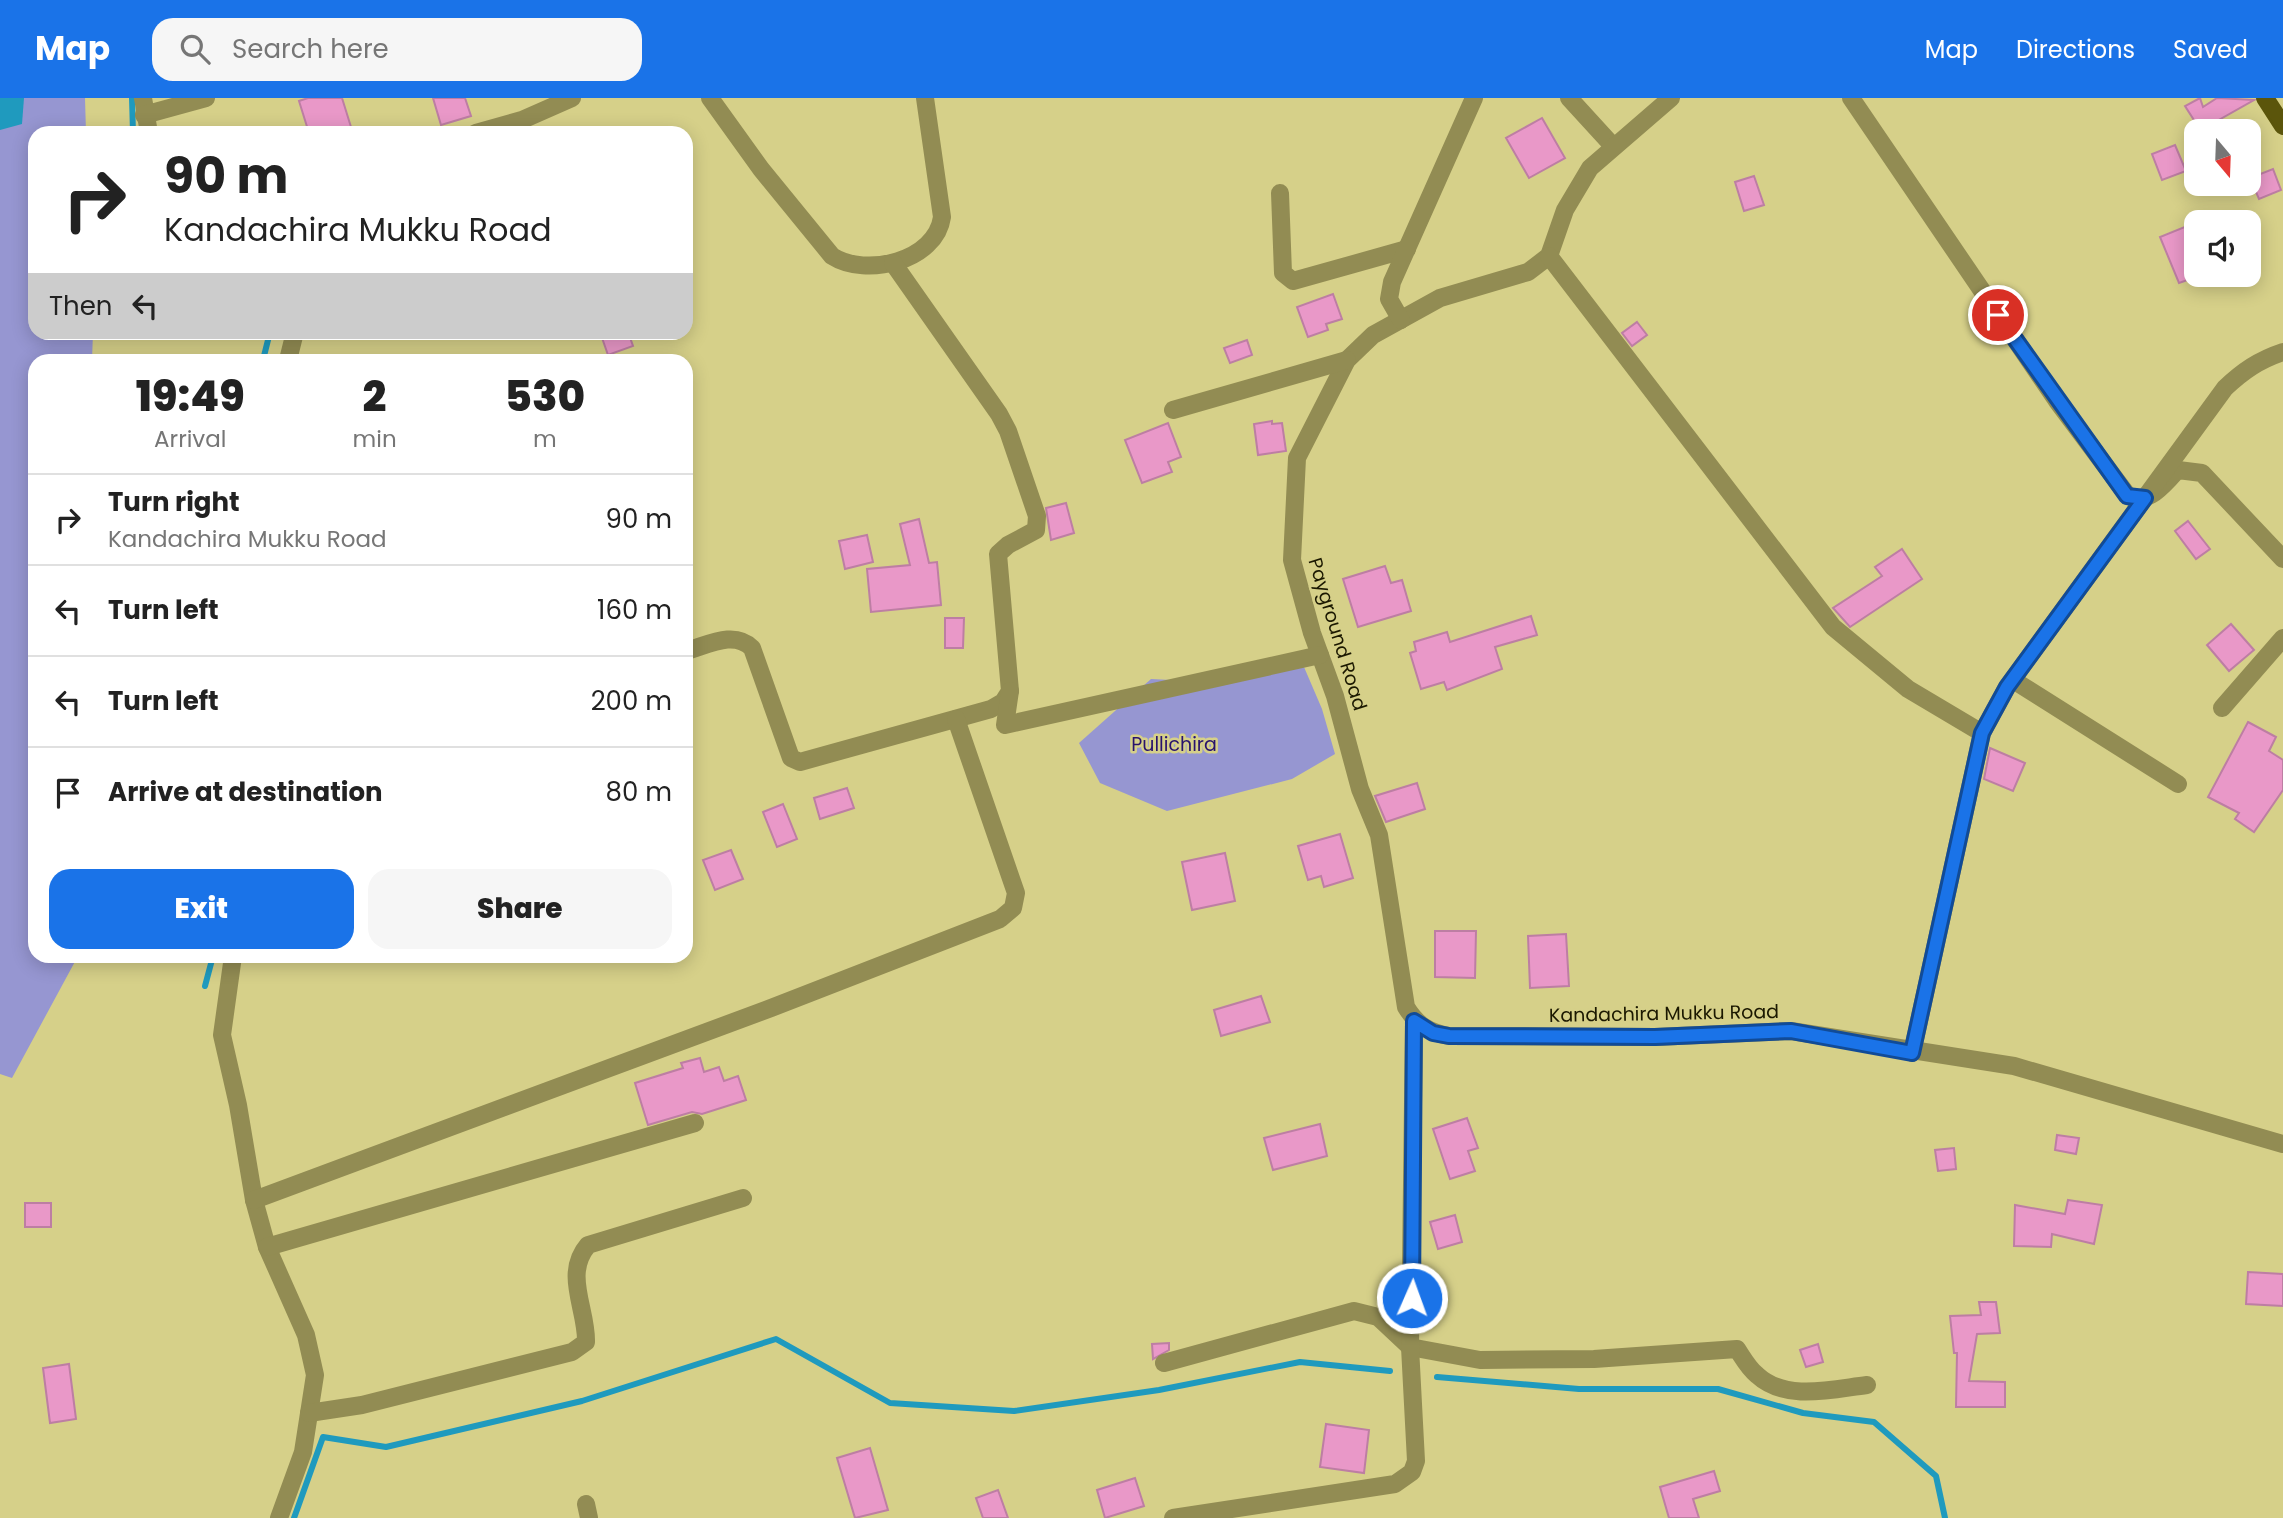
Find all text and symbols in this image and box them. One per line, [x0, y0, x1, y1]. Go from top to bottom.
search box [152, 18, 642, 81]
text: Map [35, 25, 110, 72]
icon: search [176, 30, 214, 68]
text: Search here [232, 31, 389, 67]
text: Map [1925, 33, 1978, 66]
text: Directions [2016, 33, 2135, 66]
text: Saved [2173, 33, 2248, 66]
north arrow [2184, 119, 2261, 196]
map controls [2184, 119, 2261, 287]
text: 90 m [164, 142, 288, 210]
icon: right [49, 154, 140, 245]
text: Kandachira Mukku Road [164, 207, 552, 252]
button: sound [2184, 210, 2261, 287]
pin [1968, 285, 2028, 345]
icon: left [126, 287, 164, 325]
text: Then [49, 288, 112, 324]
icon: arrive [1979, 296, 2017, 334]
text: 19:49 [136, 367, 245, 426]
text: 2 [363, 367, 387, 426]
text: 530 [504, 367, 585, 426]
text: Arrival [154, 423, 226, 455]
text: min [353, 423, 397, 455]
text: m [533, 423, 557, 455]
text: Turn right [108, 484, 240, 520]
icon: right [49, 501, 87, 539]
text: 90 m [606, 501, 672, 537]
text: Kandachira Mukku Road [108, 523, 387, 555]
street label: Payground Road [1301, 555, 1374, 714]
icon: left [49, 592, 87, 630]
text: Turn left [108, 592, 219, 628]
text: 160 m [597, 592, 672, 628]
icon: left [49, 683, 87, 721]
text: Turn left [108, 683, 219, 719]
text: 200 m [591, 683, 672, 719]
park label: Pullichira [1131, 731, 1217, 758]
icon: arrive [49, 774, 87, 812]
text: Arrive at destination [108, 774, 383, 810]
text: 80 m [606, 774, 672, 810]
button: Exit [49, 869, 354, 949]
button: Share [368, 869, 672, 949]
street label: Kandachira Mukku Road [1549, 998, 1779, 1029]
position arrow [1375, 1261, 1449, 1335]

